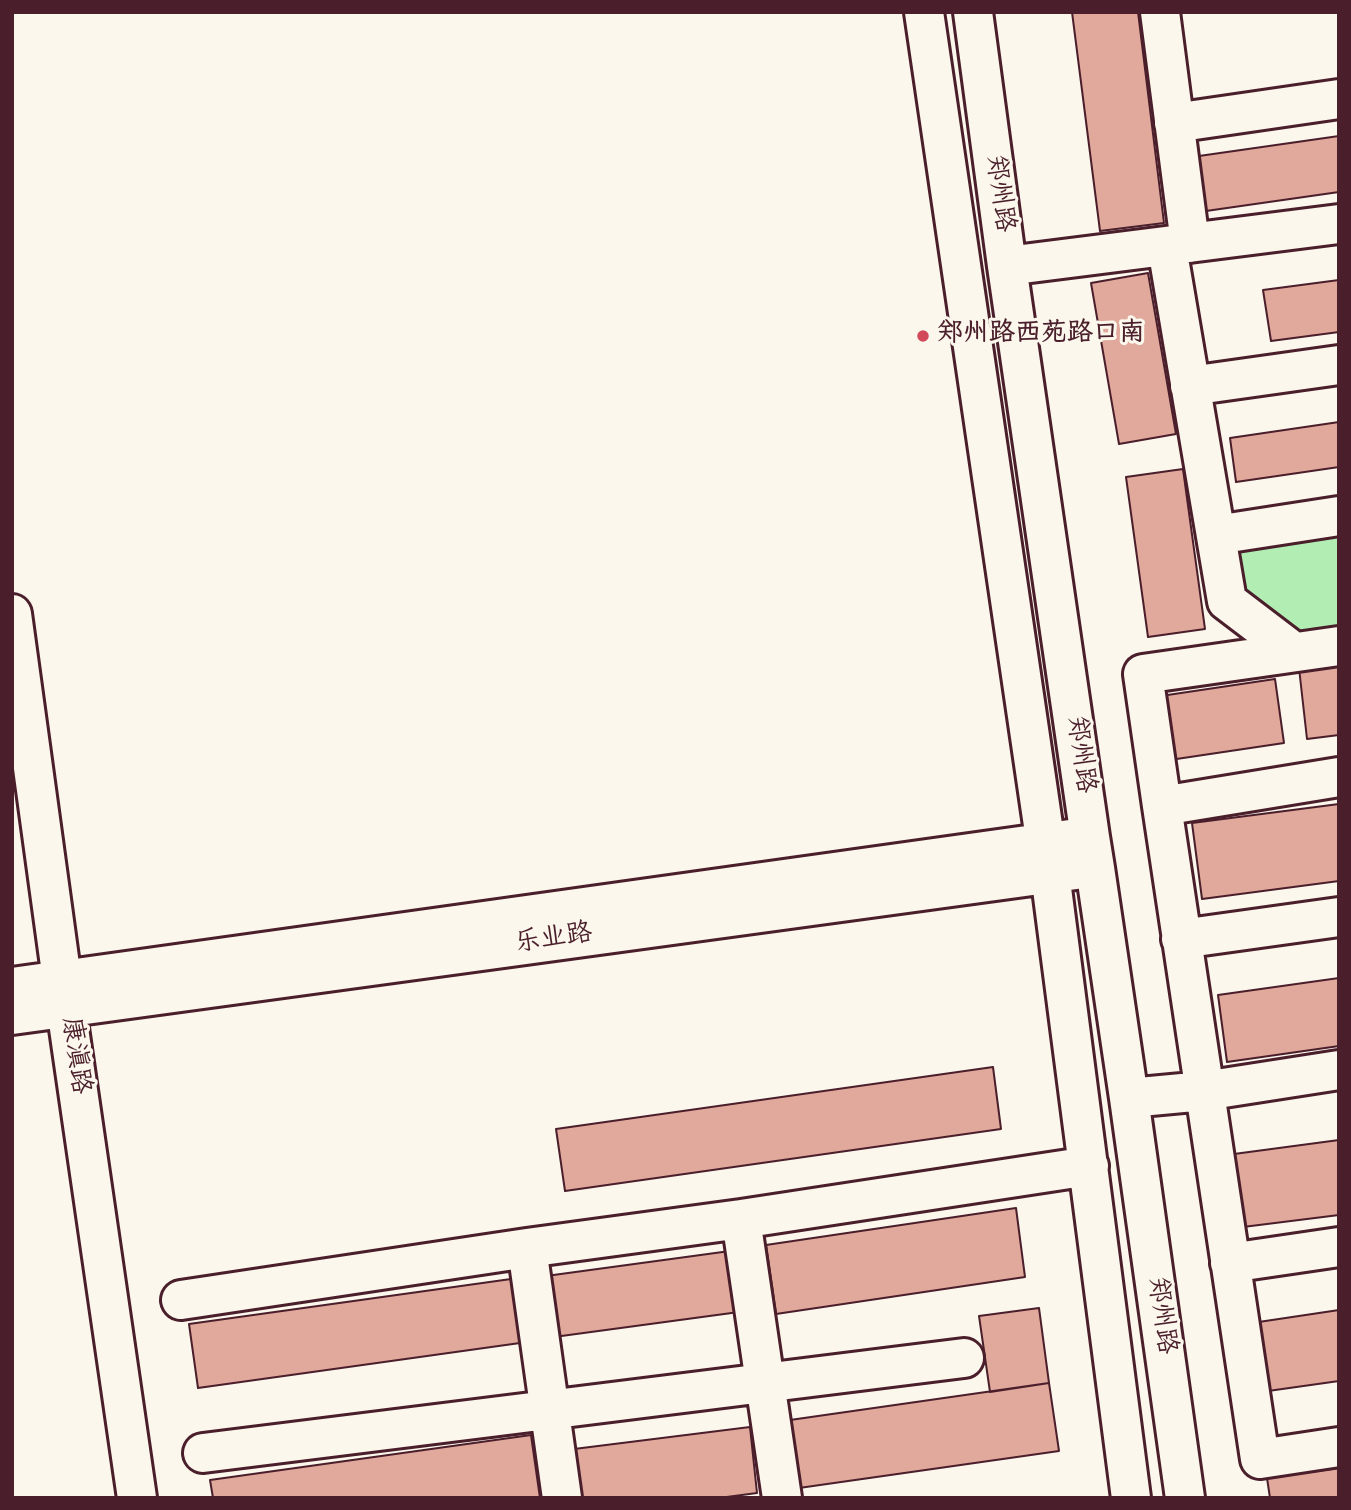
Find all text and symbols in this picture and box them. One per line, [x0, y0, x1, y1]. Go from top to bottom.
street label: 郑州路 [976, 153, 1018, 235]
place label: 郑州路西苑路口南 [937, 320, 1145, 352]
marker: 郑州路西苑路口南 [915, 328, 931, 344]
street label: 郑州路 [1057, 714, 1099, 796]
street label: 乐业路 [513, 920, 595, 962]
street label: 康滇路 [52, 1015, 94, 1097]
street label: 郑州路 [1138, 1275, 1180, 1357]

